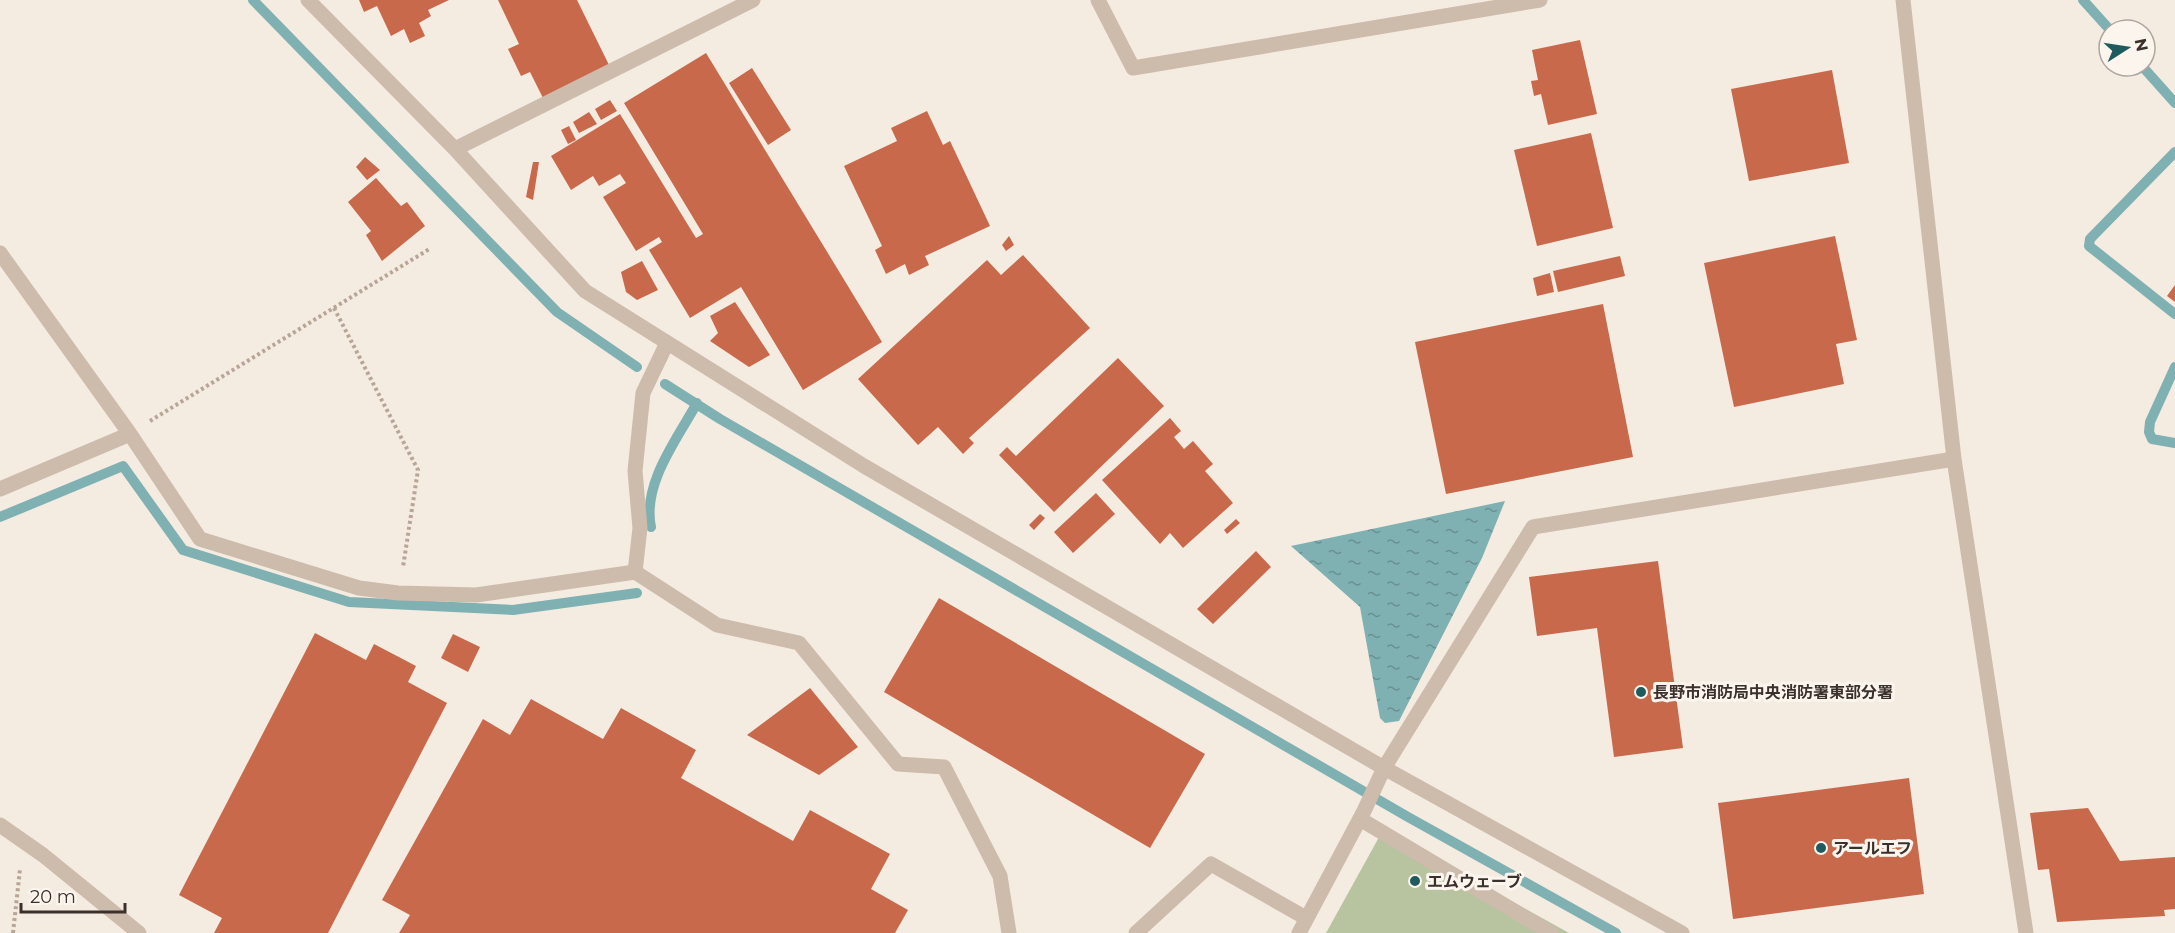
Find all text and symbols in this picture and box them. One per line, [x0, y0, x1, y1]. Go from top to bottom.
north arrow [2097, 18, 2157, 78]
text: N [2131, 37, 2152, 53]
place label: 長野市消防局中央消防署東部分署 [1653, 683, 1893, 702]
marker: 長野市消防局中央消防署東部分署 [1634, 685, 1648, 699]
place label: アールエフ [1833, 839, 1912, 858]
marker: アールエフ [1814, 841, 1828, 855]
place label: エムウェーブ [1427, 872, 1522, 891]
marker: エムウェーブ [1408, 874, 1422, 888]
scale bar [21, 876, 124, 914]
text: 20 m [30, 886, 76, 908]

